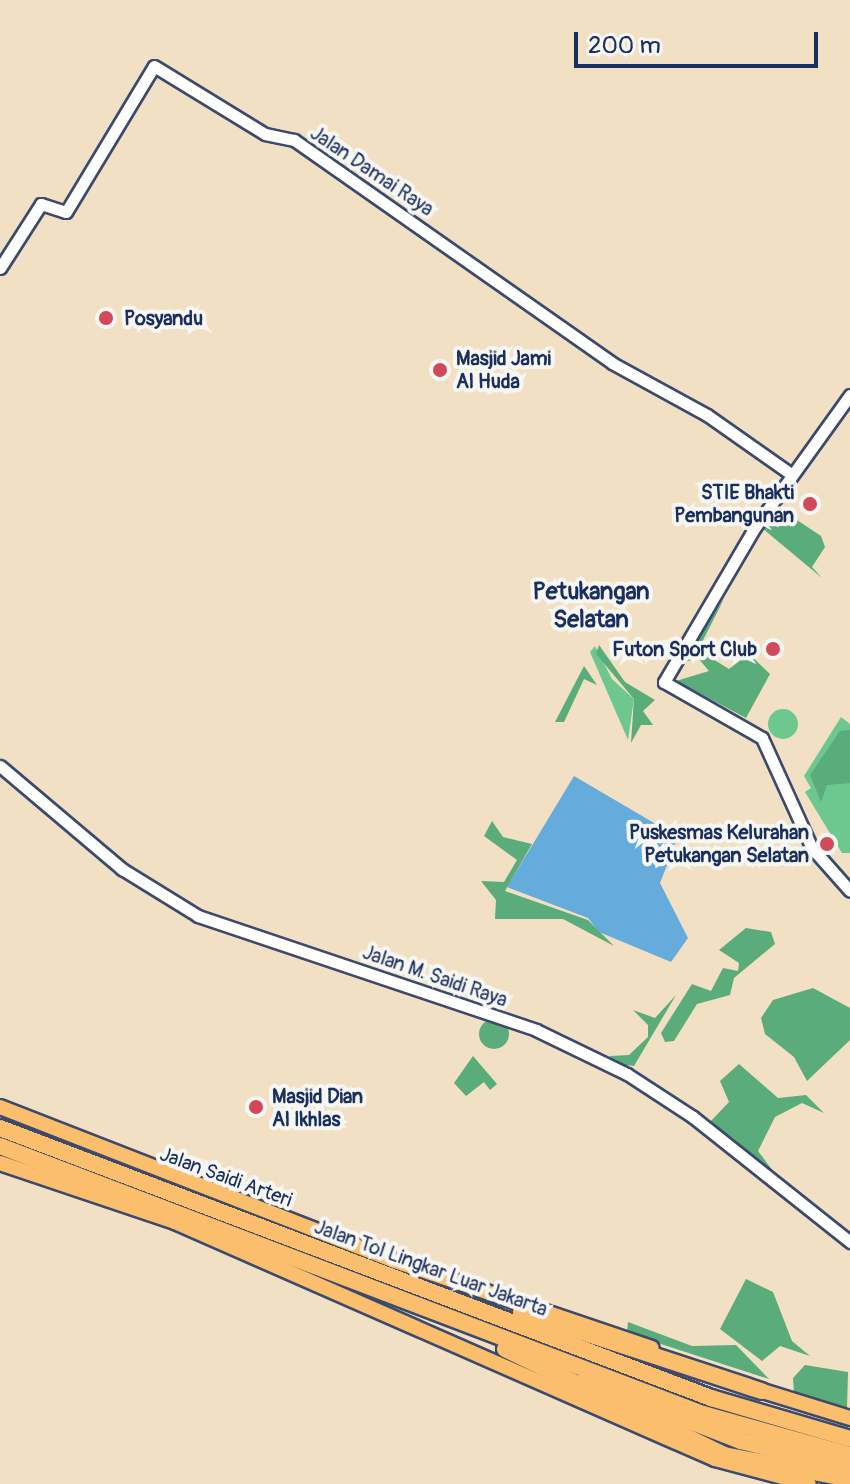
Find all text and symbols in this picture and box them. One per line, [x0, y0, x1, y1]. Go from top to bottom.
scale bar [578, 16, 822, 66]
text: 200 m [588, 31, 661, 60]
street label: Jalan Damai Raya [306, 121, 438, 221]
place label: Posyandu [124, 306, 203, 330]
marker: Posyandu [95, 307, 117, 329]
place label: Masjid Jami Al Huda [456, 346, 551, 393]
marker: Masjid Jami Al Huda [431, 361, 449, 379]
place label: STIE Bhakti Pembangunan [674, 480, 794, 527]
marker: STIE Bhakti Pembangunan [801, 495, 819, 513]
district label: Petukangan Selatan [533, 578, 649, 634]
place label: Futon Sport Club [612, 637, 757, 661]
marker: Futon Sport Club [764, 640, 782, 658]
place label: Puskesmas Kelurahan Petukangan Selatan [629, 820, 809, 867]
marker: Puskesmas Kelurahan Petukangan Selatan [816, 833, 838, 855]
street label: Jalan M. Saidi Raya [359, 940, 511, 1012]
place label: Masjid Dian Al Ikhlas [272, 1084, 363, 1131]
marker: Masjid Dian Al Ikhlas [247, 1098, 265, 1116]
street label: Jalan Saidi Arteri [157, 1142, 295, 1212]
street label: Jalan Tol Lingkar Luar Jakarta [311, 1215, 551, 1321]

